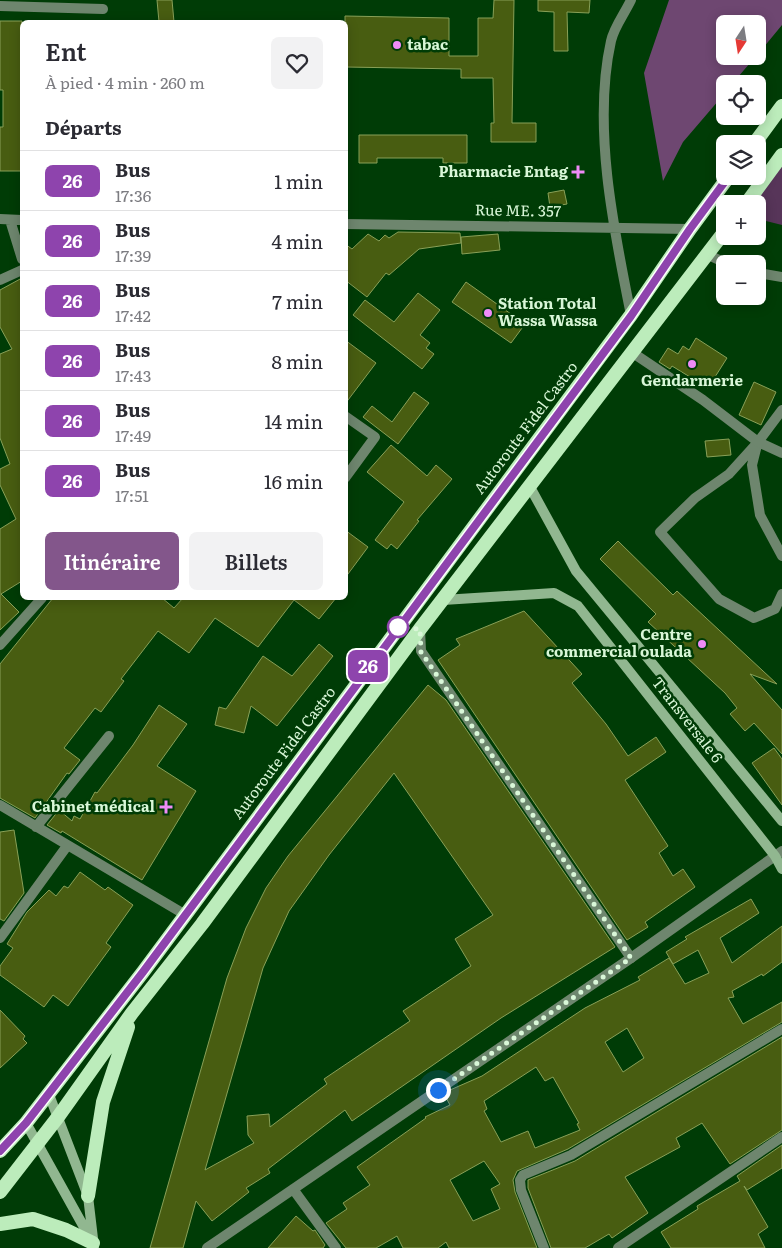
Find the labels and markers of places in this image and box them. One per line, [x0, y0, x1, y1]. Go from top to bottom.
place label: tabac [407, 32, 448, 55]
marker: tabac [391, 39, 403, 51]
place label: Pharmacie Entag [438, 159, 569, 182]
marker: Pharmacie Entag [572, 166, 584, 178]
place label: Station Total Wassa Wassa [498, 291, 598, 331]
marker: Station Total Wassa Wassa [482, 307, 494, 319]
marker: Gendarmerie [686, 358, 698, 370]
place label: Gendarmerie [641, 368, 743, 391]
unlabelled marker [387, 616, 409, 638]
place label: Centre commercial oulada [546, 622, 693, 662]
marker: Centre commercial oulada [696, 638, 708, 650]
place label: Cabinet médical [32, 794, 156, 817]
marker: Cabinet médical [159, 800, 173, 814]

